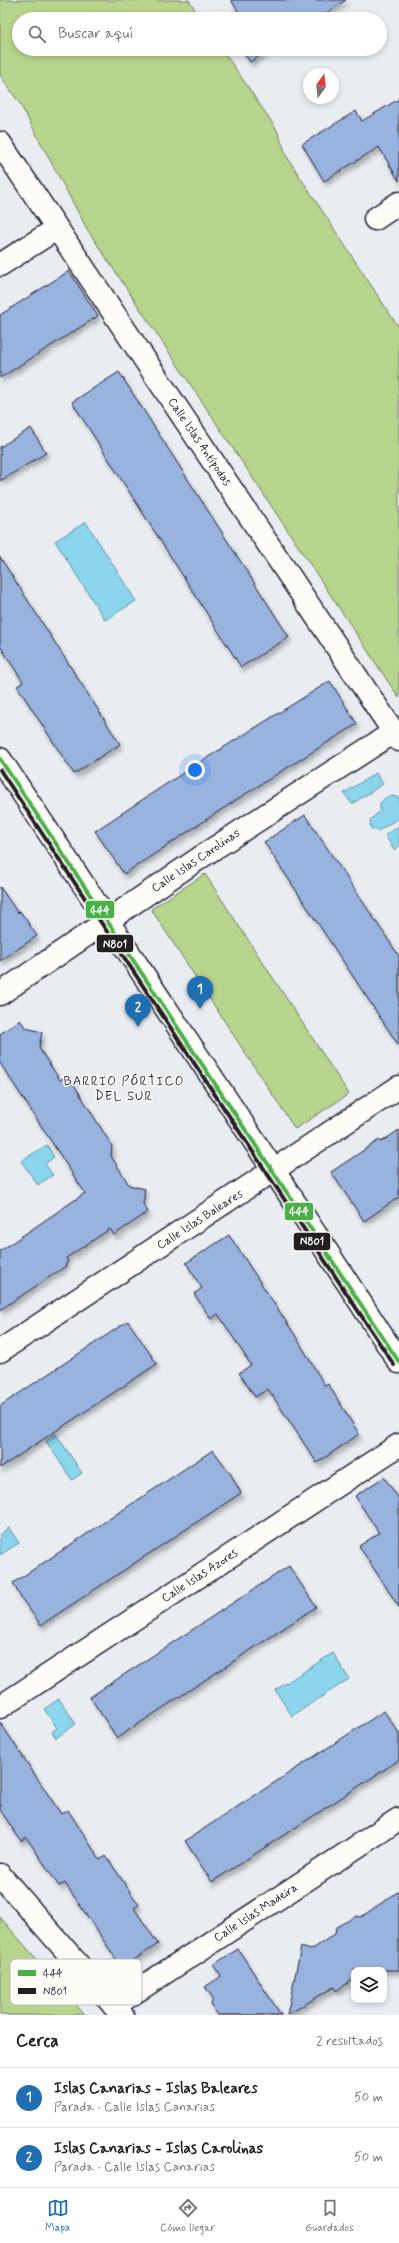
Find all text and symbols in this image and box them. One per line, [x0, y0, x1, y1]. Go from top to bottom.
search box [12, 12, 387, 56]
icon: search [26, 23, 48, 45]
text: Buscar aquí [58, 24, 133, 44]
north arrow [303, 68, 339, 104]
street label: Calle Islas Antípodas [164, 395, 235, 489]
your location [185, 760, 205, 780]
street label: Calle Islas Carolinas [149, 825, 243, 897]
line badge: 444 [85, 900, 115, 919]
text: 444 [90, 904, 110, 918]
line badge: N801 [96, 934, 134, 953]
text: N801 [103, 938, 127, 952]
pin: 1 [187, 976, 213, 1009]
pin: 2 [125, 994, 151, 1027]
district label: BARRIO PÓRTICO DEL SUR [63, 1073, 185, 1105]
street label: Calle Islas Baleares [154, 1186, 247, 1254]
line badge: 444 [284, 1202, 314, 1221]
text: 444 [289, 1205, 309, 1219]
line badge: N801 [293, 1232, 331, 1251]
text: N801 [300, 1235, 324, 1249]
street label: Calle Islas Azores [159, 1545, 241, 1607]
street label: Calle Islas Madeira [211, 1880, 301, 1946]
legend [10, 1959, 142, 2005]
text: 444 [43, 1967, 63, 1981]
map controls [351, 1967, 387, 2003]
button: layers [351, 1967, 387, 2003]
text: N801 [43, 1985, 67, 1999]
text: Cerca [16, 2030, 59, 2052]
text: 2 resultados [316, 2033, 383, 2050]
text: Islas Canarias - Islas Baleares [54, 2079, 257, 2099]
text: 1 [26, 2089, 32, 2106]
text: 50 m [354, 2089, 383, 2106]
text: Parada · Calle Islas Canarias [54, 2099, 215, 2116]
text: Islas Canarias - Islas Carolinas [54, 2139, 263, 2159]
text: 2 [26, 2149, 32, 2166]
text: 50 m [354, 2149, 383, 2166]
text: Parada · Calle Islas Canarias [54, 2159, 215, 2176]
tab: Mapa [45, 2197, 70, 2235]
tab: Cómo llegar [160, 2197, 215, 2235]
tab: Guardados [305, 2197, 354, 2235]

